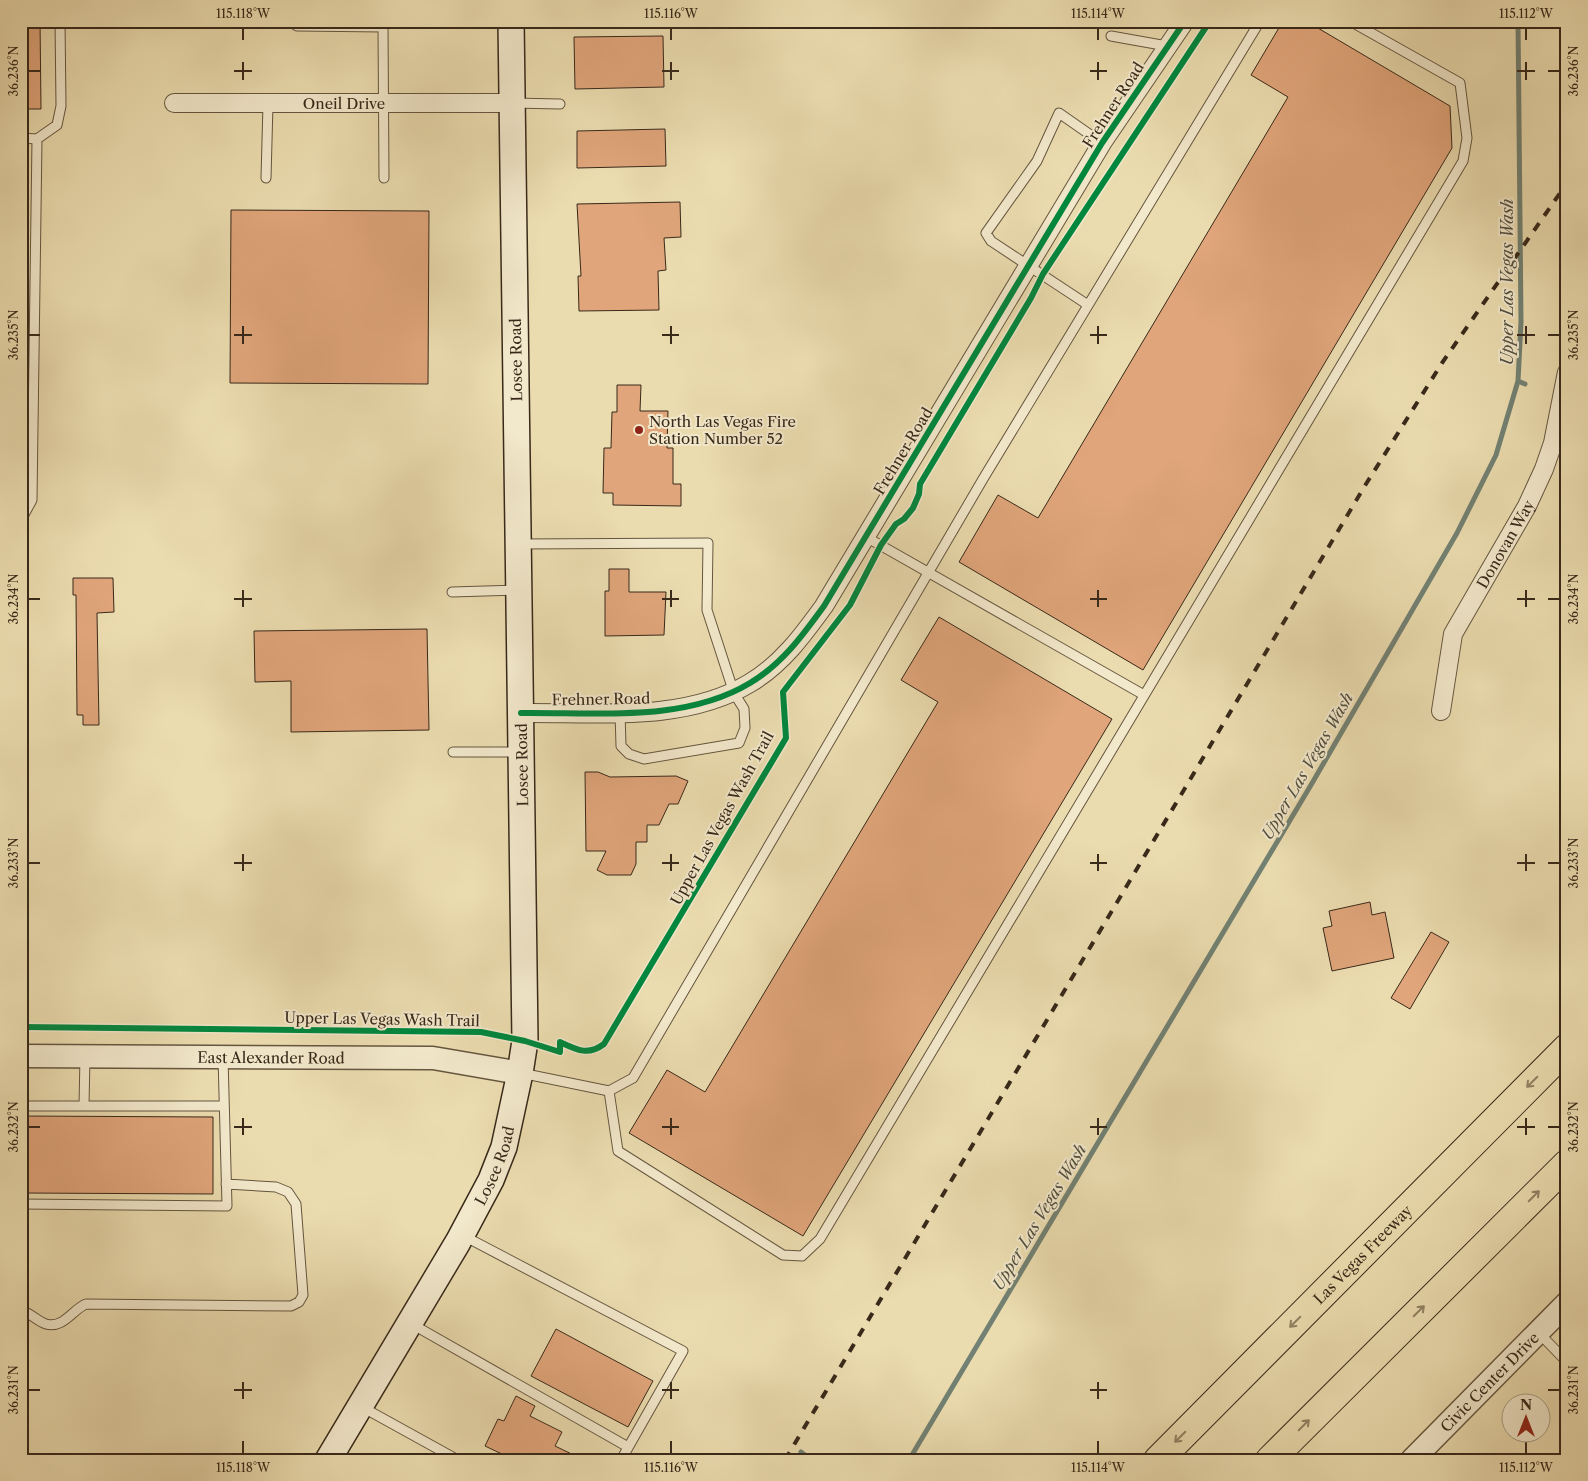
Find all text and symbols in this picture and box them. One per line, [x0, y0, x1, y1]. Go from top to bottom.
text: 115.118°W [216, 6, 271, 21]
text: 115.116°W [644, 6, 699, 21]
text: 115.114°W [1071, 6, 1126, 21]
text: 115.112°W [1499, 6, 1554, 21]
text: 36.236°N [6, 45, 21, 97]
text: 36.236°N [1566, 45, 1581, 97]
street label: Frehner Road [1078, 59, 1148, 151]
street label: Oneil Drive [303, 94, 385, 113]
water label: Upper Las Vegas Wash [1497, 199, 1517, 365]
text: 36.235°N [6, 310, 21, 360]
text: 36.235°N [1566, 310, 1581, 360]
street label: Losee Road [506, 318, 526, 402]
street label: Frehner Road [869, 404, 937, 498]
place label: North Las Vegas Fire Station Number 52 [649, 412, 796, 448]
marker: North Las Vegas Fire Station Number 52 [633, 424, 645, 436]
street label: Donovan Way [1472, 496, 1538, 591]
text: 36.234°N [6, 573, 21, 625]
text: 36.234°N [1566, 573, 1581, 625]
street label: Frehner Road [552, 689, 650, 709]
water label: Upper Las Vegas Wash [1257, 689, 1357, 843]
street label: Losee Road [512, 723, 532, 807]
street label: Upper Las Vegas Wash Trail [666, 727, 778, 908]
text: 36.233°N [6, 838, 21, 888]
text: 36.233°N [1566, 838, 1581, 888]
street label: Upper Las Vegas Wash Trail [284, 1008, 480, 1030]
street label: East Alexander Road [197, 1047, 345, 1067]
one-way arrow [1526, 1076, 1539, 1088]
text: 36.232°N [6, 1101, 21, 1153]
text: 36.232°N [1566, 1101, 1581, 1153]
street label: Losee Road [470, 1124, 518, 1208]
water label: Upper Las Vegas Wash [988, 1140, 1090, 1294]
one-way arrow [1528, 1190, 1541, 1202]
street label: Las Vegas Freeway [1309, 1200, 1416, 1308]
one-way arrow [1413, 1305, 1425, 1317]
one-way arrow [1289, 1316, 1301, 1328]
street label: Civic Center Drive [1436, 1328, 1543, 1436]
text: 36.231°N [6, 1365, 21, 1415]
text: 36.231°N [1566, 1365, 1581, 1415]
north arrow [1500, 1394, 1550, 1444]
text: N [1520, 1396, 1532, 1414]
one-way arrow [1298, 1420, 1310, 1432]
one-way arrow [1174, 1431, 1186, 1443]
text: 115.118°W [216, 1460, 271, 1475]
text: 115.116°W [644, 1460, 699, 1475]
text: 115.114°W [1071, 1460, 1126, 1475]
text: 115.112°W [1499, 1460, 1554, 1475]

